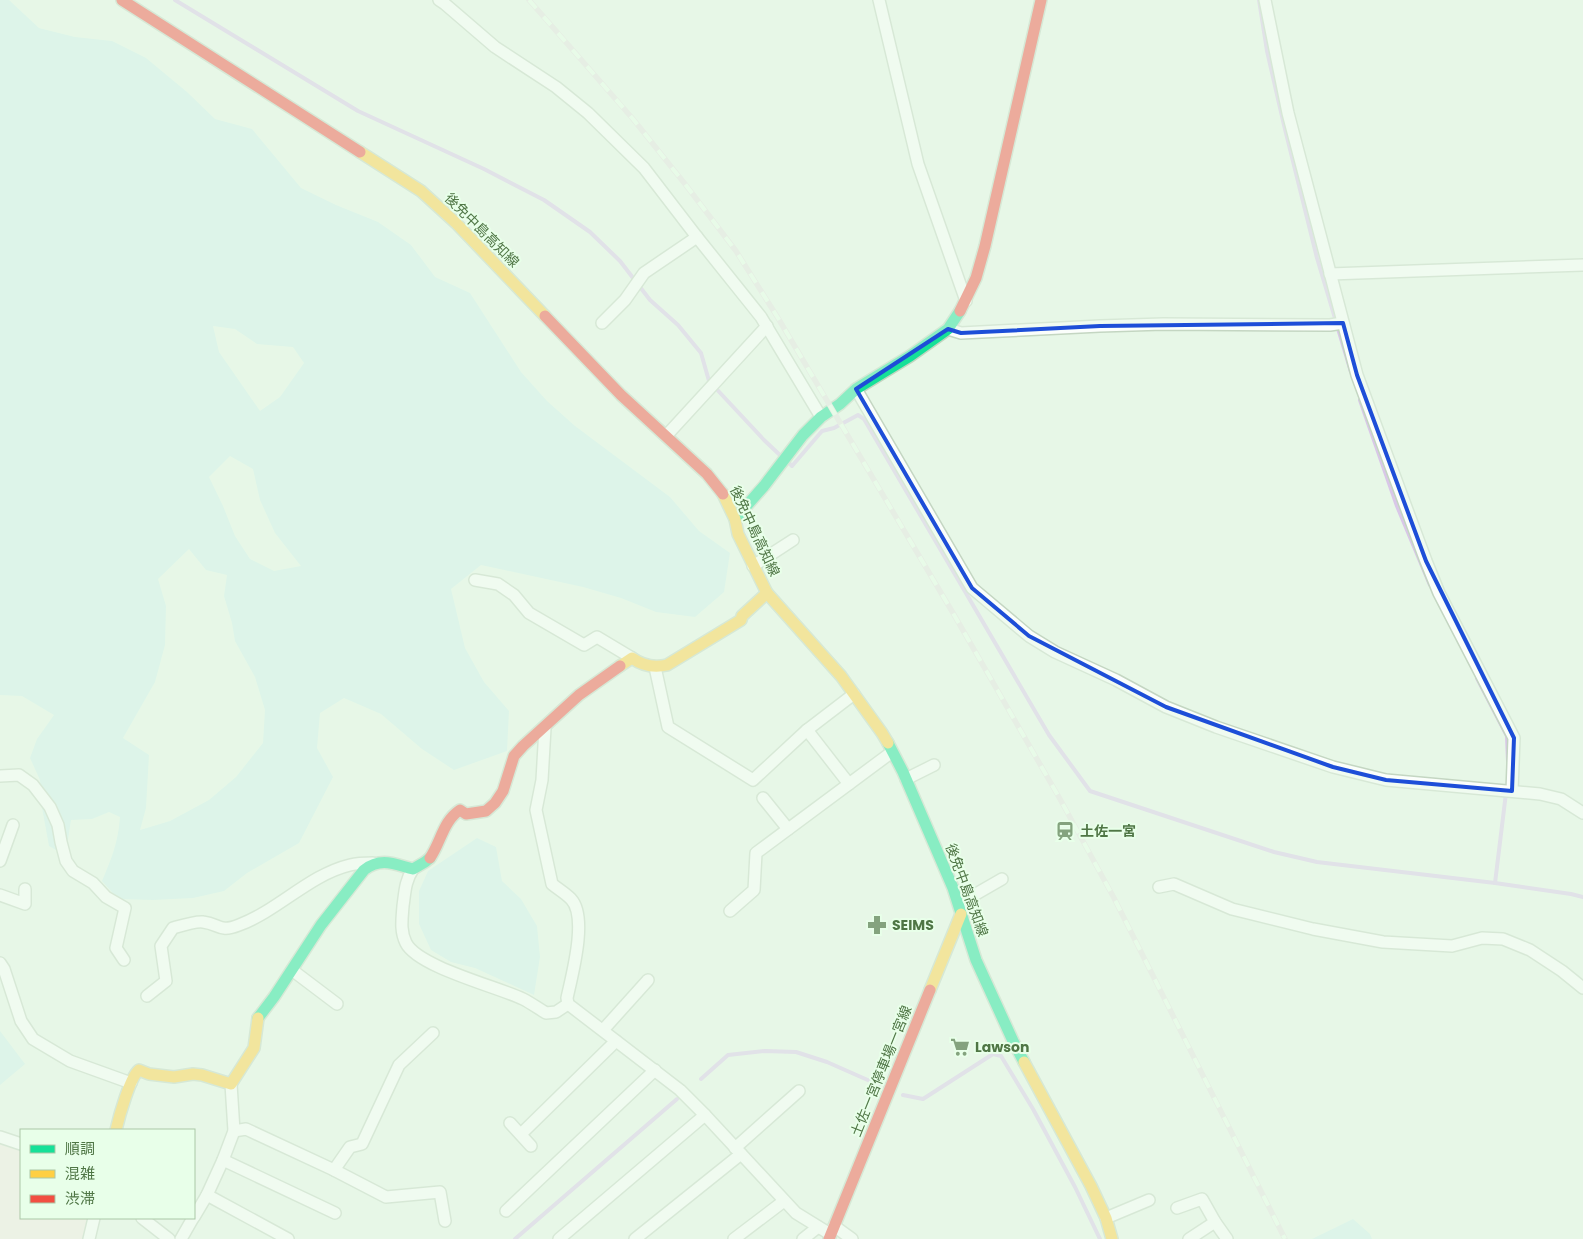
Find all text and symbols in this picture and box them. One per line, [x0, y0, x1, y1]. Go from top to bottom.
street label: 後免中島高知線 [440, 188, 524, 272]
street label: 後免中島高知線 [725, 482, 785, 580]
station icon: 土佐一宮 [1054, 820, 1076, 842]
place label: 土佐一宮 [1080, 821, 1136, 841]
street label: 後免中島高知線 [941, 841, 993, 939]
pharmacy icon: SEIMS [866, 914, 888, 936]
place label: SEIMS [892, 915, 934, 935]
street label: 土佐一宮停車場一宮線 [846, 1002, 916, 1140]
supermarket icon: Lawson [949, 1036, 971, 1058]
place label: Lawson [975, 1037, 1029, 1057]
legend [20, 1129, 195, 1219]
text: 順調 [65, 1138, 95, 1159]
text: 混雑 [65, 1163, 95, 1184]
text: 渋滞 [65, 1188, 95, 1209]

